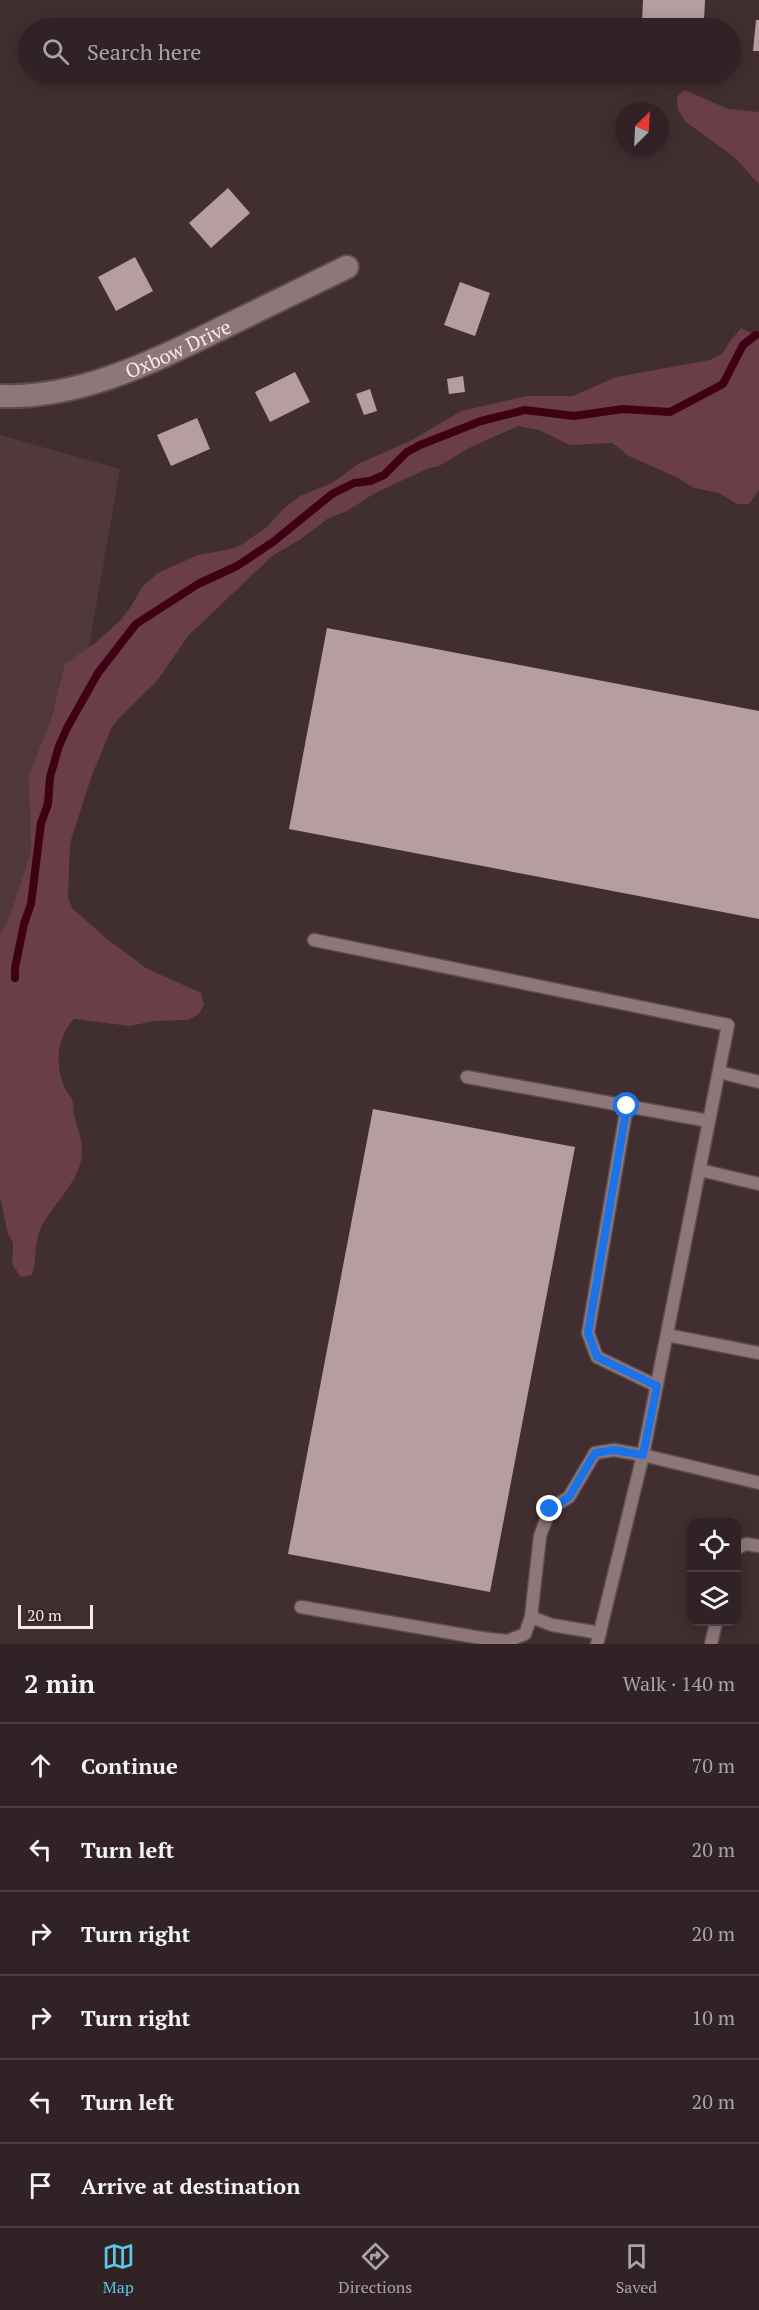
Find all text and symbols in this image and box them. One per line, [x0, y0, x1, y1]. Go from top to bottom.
search box [18, 18, 741, 84]
icon: search [39, 35, 72, 68]
text: Search here [87, 37, 201, 66]
north arrow [615, 102, 669, 156]
street label: Oxbow Drive [121, 312, 235, 384]
route start [613, 1092, 639, 1118]
route end [536, 1495, 562, 1521]
map controls [687, 1518, 741, 1626]
button: locate [687, 1518, 741, 1572]
button: layers [687, 1572, 741, 1626]
scale bar [18, 1602, 93, 1630]
text: 20 m [27, 1604, 62, 1626]
text: 2 min [24, 1666, 95, 1700]
text: Walk · 140 m [623, 1670, 735, 1697]
icon: ahead [24, 1749, 57, 1782]
text: Continue [81, 1751, 178, 1780]
text: 70 m [692, 1752, 735, 1779]
icon: left [24, 1833, 57, 1866]
text: Turn left [81, 1835, 174, 1864]
text: 20 m [692, 1836, 735, 1863]
icon: right [24, 1917, 57, 1950]
text: Turn right [81, 1919, 190, 1948]
text: 20 m [692, 1920, 735, 1947]
icon: right [24, 2001, 57, 2034]
text: Turn right [81, 2003, 190, 2032]
text: 10 m [692, 2004, 735, 2031]
icon: left [24, 2085, 57, 2118]
text: Turn left [81, 2087, 174, 2116]
text: 20 m [692, 2088, 735, 2115]
icon: arrive [24, 2169, 57, 2202]
text: Arrive at destination [81, 2171, 300, 2200]
tab: Map [102, 2240, 135, 2298]
tab: Directions [338, 2240, 412, 2298]
tab: Saved [616, 2240, 657, 2298]

